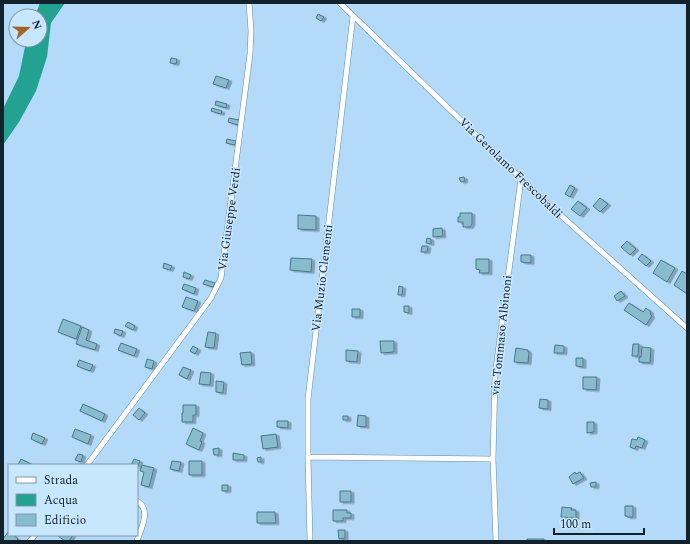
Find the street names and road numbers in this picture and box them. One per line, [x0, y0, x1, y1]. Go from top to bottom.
street label: Via Gerolamo Frescobaldi [454, 113, 567, 223]
street label: Via Giuseppe Verdi [213, 166, 246, 272]
street label: Via Muzio Clementi [306, 223, 339, 333]
street label: via Tommaso Albinoni [486, 274, 517, 397]

